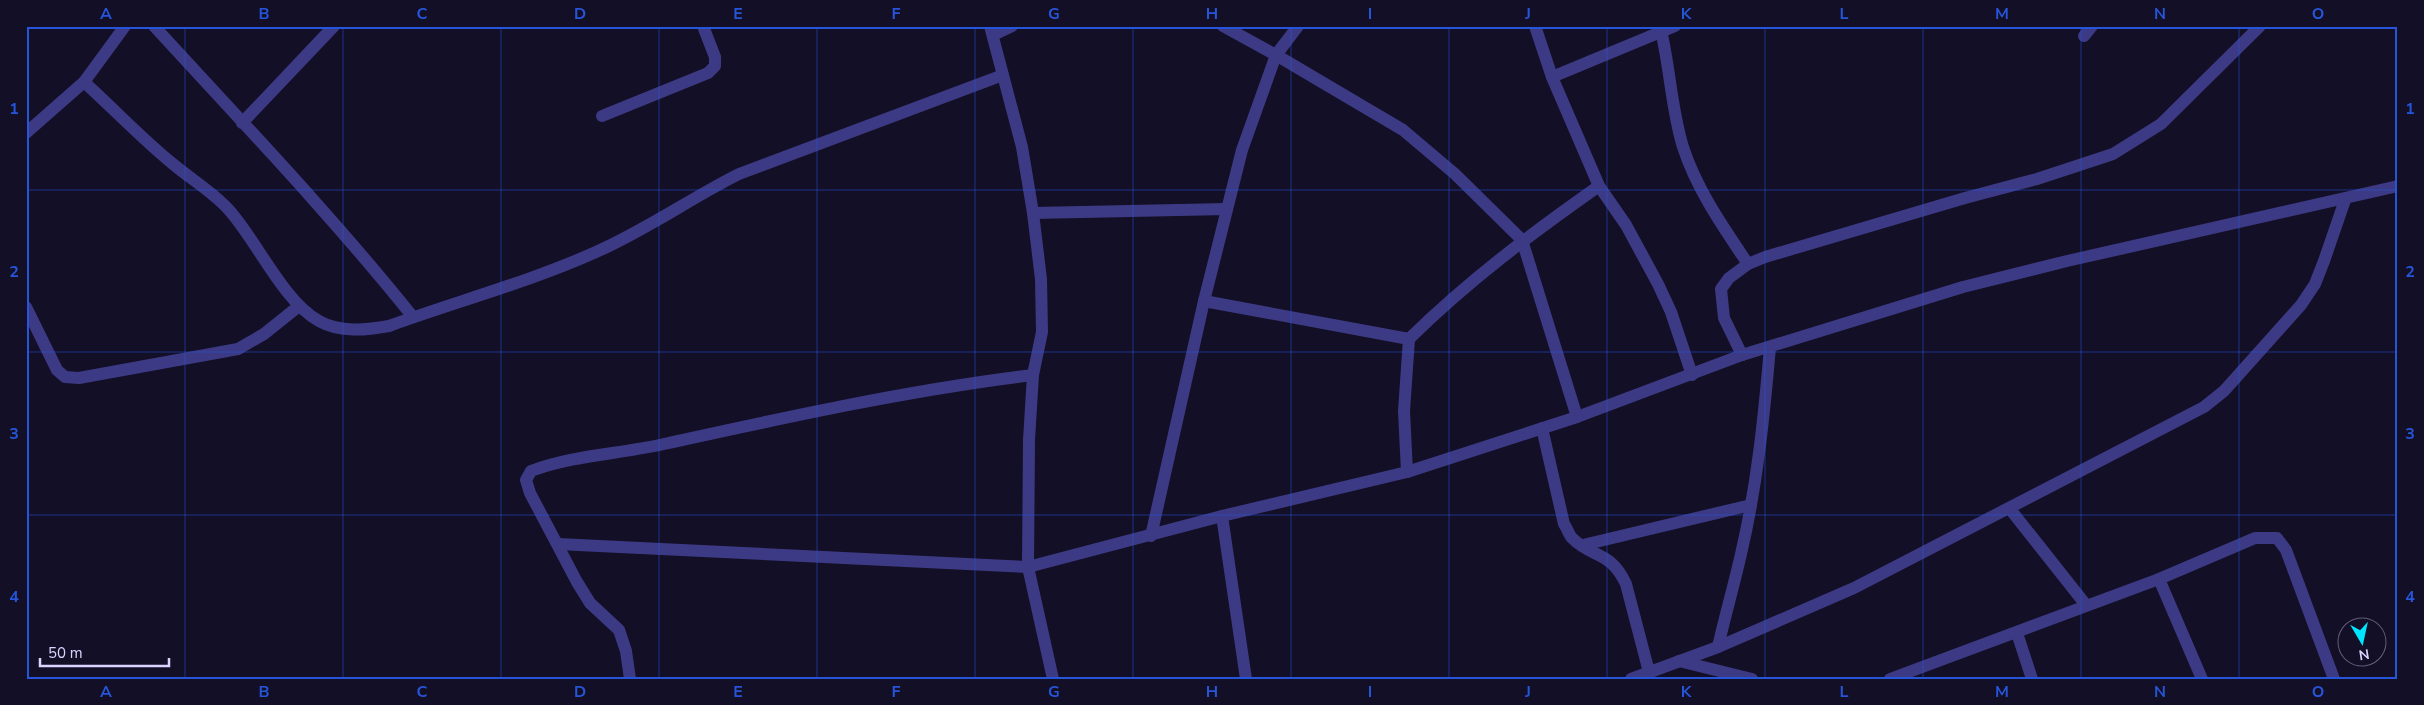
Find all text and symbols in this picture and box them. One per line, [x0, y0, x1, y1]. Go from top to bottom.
text: A [100, 3, 112, 25]
text: B [258, 3, 270, 25]
text: C [417, 3, 428, 25]
text: D [574, 3, 586, 25]
text: E [733, 3, 743, 25]
text: F [892, 3, 901, 25]
text: G [1048, 3, 1060, 25]
text: H [1206, 3, 1218, 25]
text: I [1368, 3, 1372, 25]
text: J [1524, 3, 1531, 25]
text: K [1681, 3, 1693, 25]
text: L [1840, 3, 1849, 25]
text: M [1995, 3, 2009, 25]
text: N [2154, 3, 2166, 25]
text: O [2312, 3, 2324, 25]
text: 1 [9, 98, 19, 120]
text: 1 [2405, 98, 2415, 120]
text: 2 [9, 261, 19, 283]
text: 2 [2405, 261, 2415, 283]
text: 3 [9, 423, 19, 445]
text: 3 [2405, 423, 2415, 445]
text: 4 [9, 586, 19, 608]
text: 4 [2405, 586, 2415, 608]
north arrow [2336, 618, 2386, 668]
scale bar [40, 635, 169, 667]
text: 50 m [48, 643, 83, 663]
text: N [2357, 644, 2371, 665]
text: A [100, 681, 112, 703]
text: B [258, 681, 270, 703]
text: C [417, 681, 428, 703]
text: D [574, 681, 586, 703]
text: E [733, 681, 743, 703]
text: F [892, 681, 901, 703]
text: G [1048, 681, 1060, 703]
text: H [1206, 681, 1218, 703]
text: I [1368, 681, 1372, 703]
text: J [1524, 681, 1531, 703]
text: K [1681, 681, 1693, 703]
text: L [1840, 681, 1849, 703]
text: M [1995, 681, 2009, 703]
text: N [2154, 681, 2166, 703]
text: O [2312, 681, 2324, 703]

